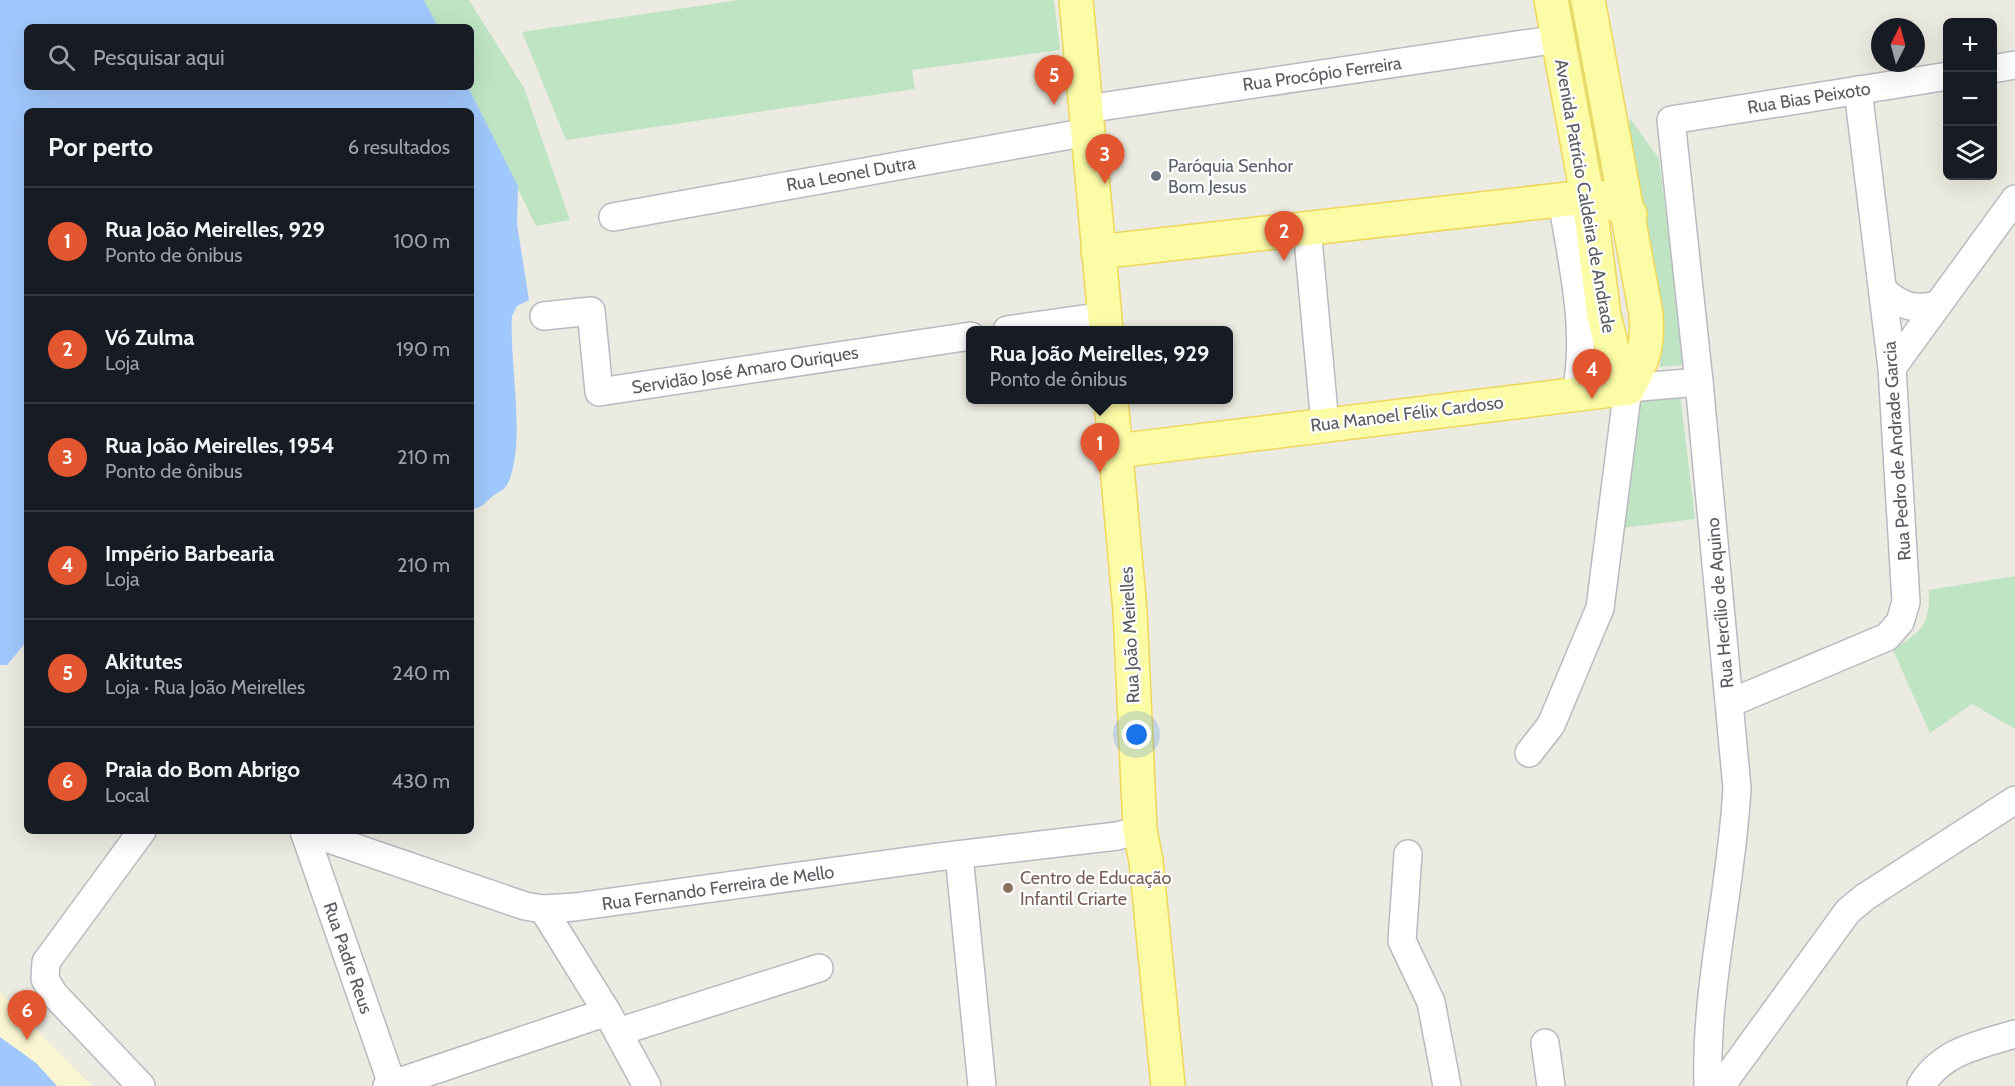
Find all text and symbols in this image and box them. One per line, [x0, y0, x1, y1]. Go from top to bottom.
north arrow [1871, 18, 1925, 72]
map controls [1943, 18, 1997, 180]
button: + [1943, 18, 1997, 72]
search box [24, 24, 474, 90]
icon: search [45, 41, 78, 74]
text: Pesquisar aqui [93, 44, 225, 71]
street label: Rua Procópio Ferreira [1241, 52, 1403, 96]
pin: 5 [1034, 56, 1074, 105]
street label: Avenida Patrício Caldeira de Andrade [1550, 57, 1620, 335]
button: − [1943, 72, 1997, 126]
street label: Rua Bias Peixoto [1746, 77, 1872, 119]
button: layers [1943, 126, 1997, 180]
text: Por perto [48, 131, 153, 163]
pin: 3 [1086, 134, 1124, 184]
text: 6 resultados [348, 135, 450, 159]
street label: Rua Leonel Dutra [785, 152, 918, 196]
place label: Paróquia Senhor Bom Jesus [1168, 155, 1293, 198]
marker: Paróquia Senhor Bom Jesus [1149, 169, 1163, 183]
pin: 2 [1264, 212, 1304, 261]
text: Rua João Meirelles, 929 [105, 216, 325, 243]
text: 1 [64, 229, 71, 253]
text: 100 m [394, 229, 450, 253]
text: Ponto de ônibus [105, 243, 242, 267]
text: Vó Zulma [105, 324, 194, 351]
popup [966, 326, 1233, 404]
text: 2 [62, 337, 73, 361]
text: 190 m [396, 337, 450, 361]
text: Rua João Meirelles, 929 [990, 340, 1209, 367]
street label: Rua Pedro de Andrade Garcia [1878, 340, 1916, 562]
street label: Servidão José Amaro Ouriques [630, 341, 860, 399]
pin: 4 [1572, 350, 1612, 399]
text: Loja [105, 351, 140, 375]
text: Ponto de ônibus [990, 367, 1127, 391]
street label: Rua Manoel Félix Cardoso [1309, 391, 1505, 437]
pin: 1 [1080, 424, 1120, 473]
text: Rua João Meirelles, 1954 [105, 432, 335, 459]
text: 3 [62, 445, 73, 469]
text: 210 m [397, 445, 450, 469]
text: Ponto de ônibus [105, 459, 242, 483]
street label: Rua Hercílio de Aquino [1702, 517, 1738, 689]
text: Império Barbearia [105, 540, 274, 567]
text: 4 [61, 553, 74, 577]
text: 210 m [397, 553, 450, 577]
street label: Rua João Meirelles [1115, 566, 1145, 704]
text: Loja [105, 567, 140, 591]
text: Akitutes [105, 648, 183, 675]
text: 5 [62, 661, 73, 685]
text: 240 m [392, 661, 450, 685]
text: Loja · Rua João Meirelles [105, 675, 305, 699]
your location [1122, 720, 1151, 749]
text: Praia do Bom Abrigo [105, 756, 300, 783]
text: 6 [62, 769, 73, 793]
text: 430 m [392, 769, 450, 793]
text: Local [105, 783, 149, 807]
street label: Rua Fernando Ferreira de Mello [600, 861, 836, 915]
place label: Centro de Educação Infantil Criarte [1020, 867, 1171, 910]
marker: Centro de Educação Infantil Criarte [1001, 881, 1015, 895]
street label: Rua Padre Reus [319, 899, 377, 1017]
pin: 6 [8, 990, 46, 1040]

